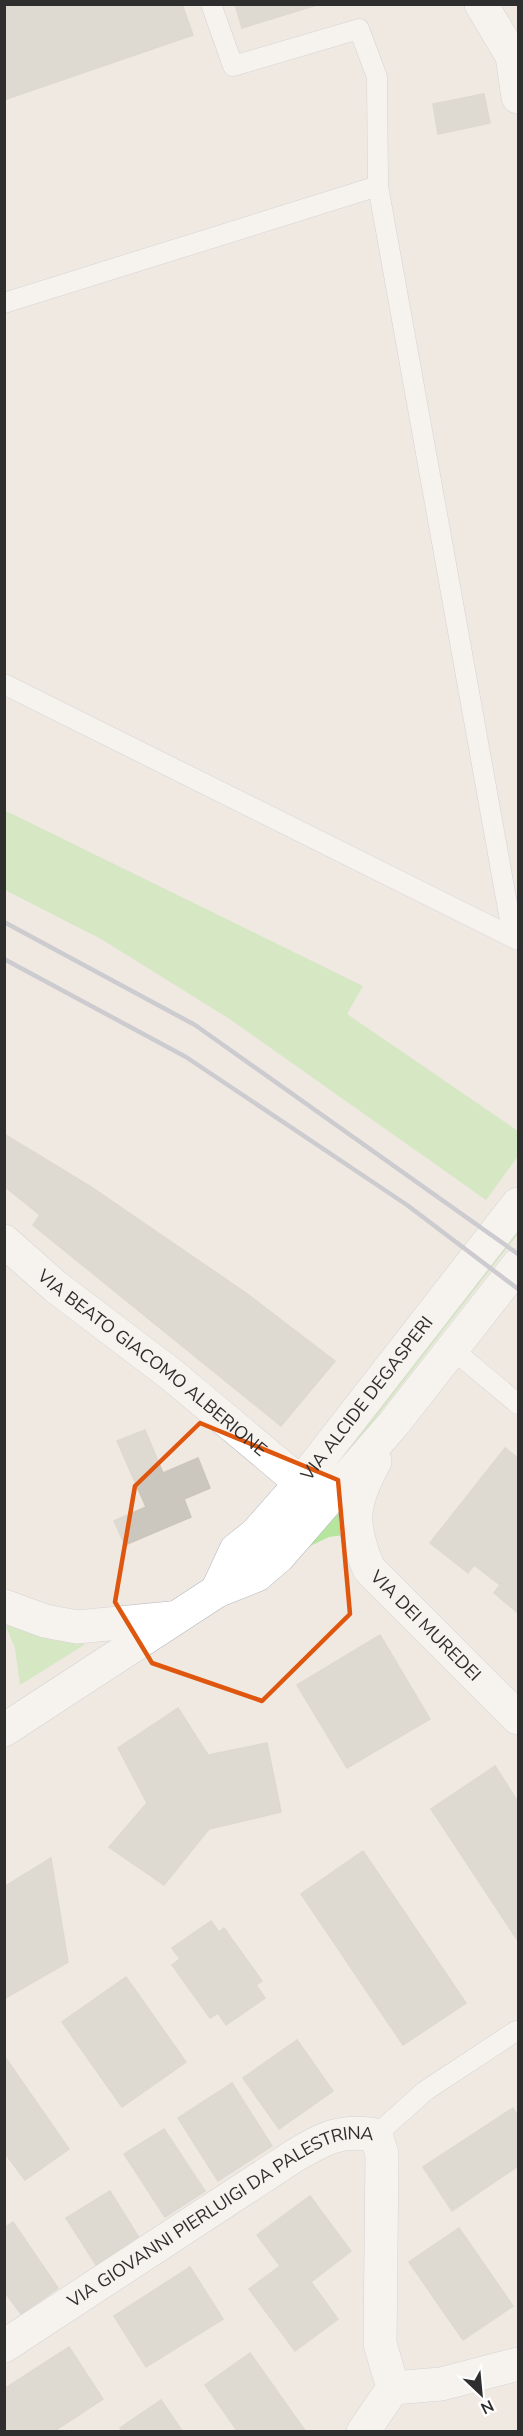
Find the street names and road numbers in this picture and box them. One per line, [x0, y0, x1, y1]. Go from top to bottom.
street label: VIA BEATO GIACOMO ALBERIONE [32, 1263, 272, 1462]
street label: VIA ALCIDE DEGASPERI [295, 1311, 438, 1486]
street label: VIA DEI MUREDEI [364, 1564, 486, 1686]
street label: VIA GIOVANNI PIERLUIGI DA PALESTRINA [62, 2121, 375, 2314]

